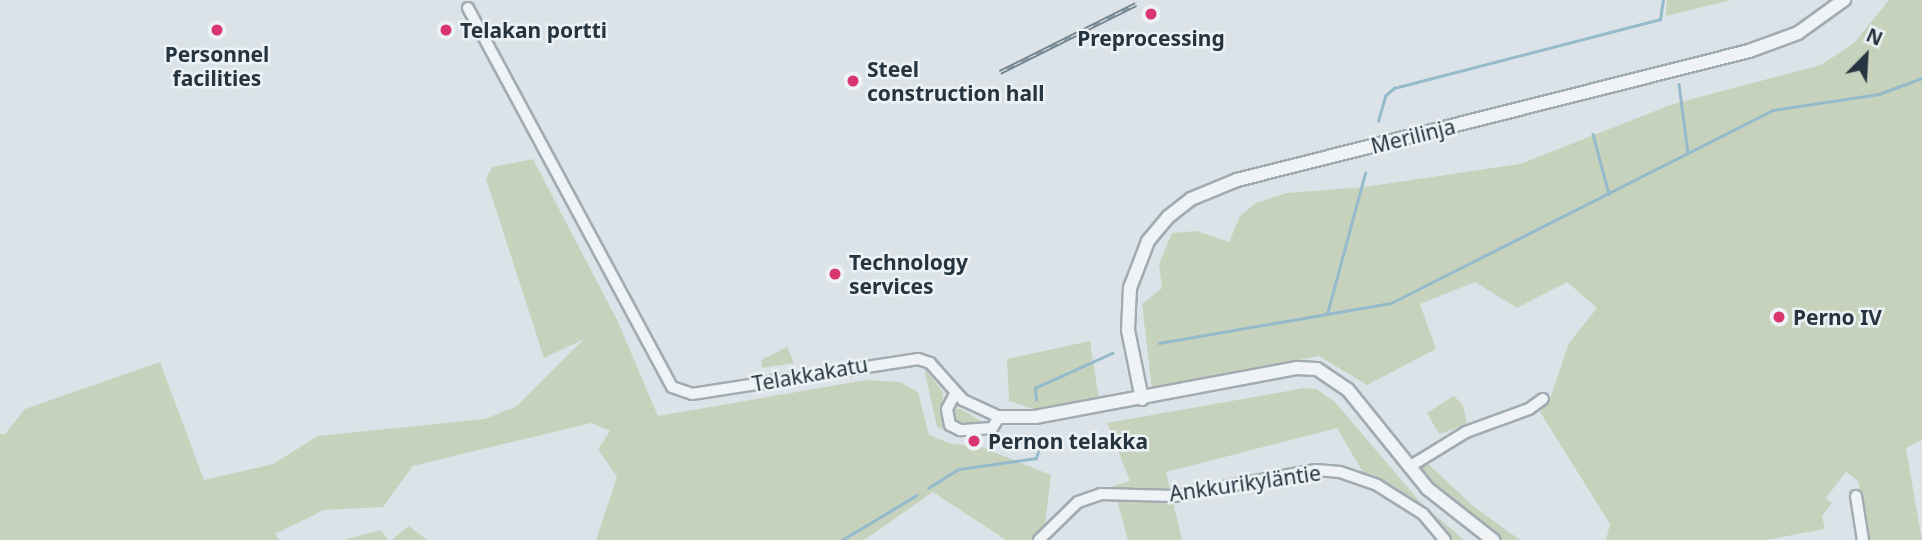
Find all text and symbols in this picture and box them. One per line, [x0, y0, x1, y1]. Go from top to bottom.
marker: Preprocessing [1143, 6, 1159, 22]
place label: Telakan portti [460, 17, 607, 43]
north arrow [1831, 21, 1901, 91]
marker: Personnel facilities [209, 22, 225, 38]
marker: Telakan portti [438, 22, 454, 38]
text: N [1862, 22, 1887, 52]
place label: Preprocessing [1077, 25, 1225, 51]
place label: Personnel facilities [165, 41, 269, 91]
place label: Steel construction hall [867, 56, 1045, 106]
marker: Steel construction hall [845, 73, 861, 89]
street label: Merilinja [1368, 113, 1458, 159]
place label: Technology services [849, 249, 968, 299]
marker: Technology services [827, 266, 843, 282]
place label: Perno IV [1793, 304, 1882, 330]
marker: Perno IV [1771, 309, 1787, 325]
street label: Telakkakatu [750, 351, 870, 397]
place label: Pernon telakka [988, 428, 1148, 454]
marker: Pernon telakka [966, 433, 982, 449]
street label: Ankkurikyläntie [1168, 460, 1322, 506]

